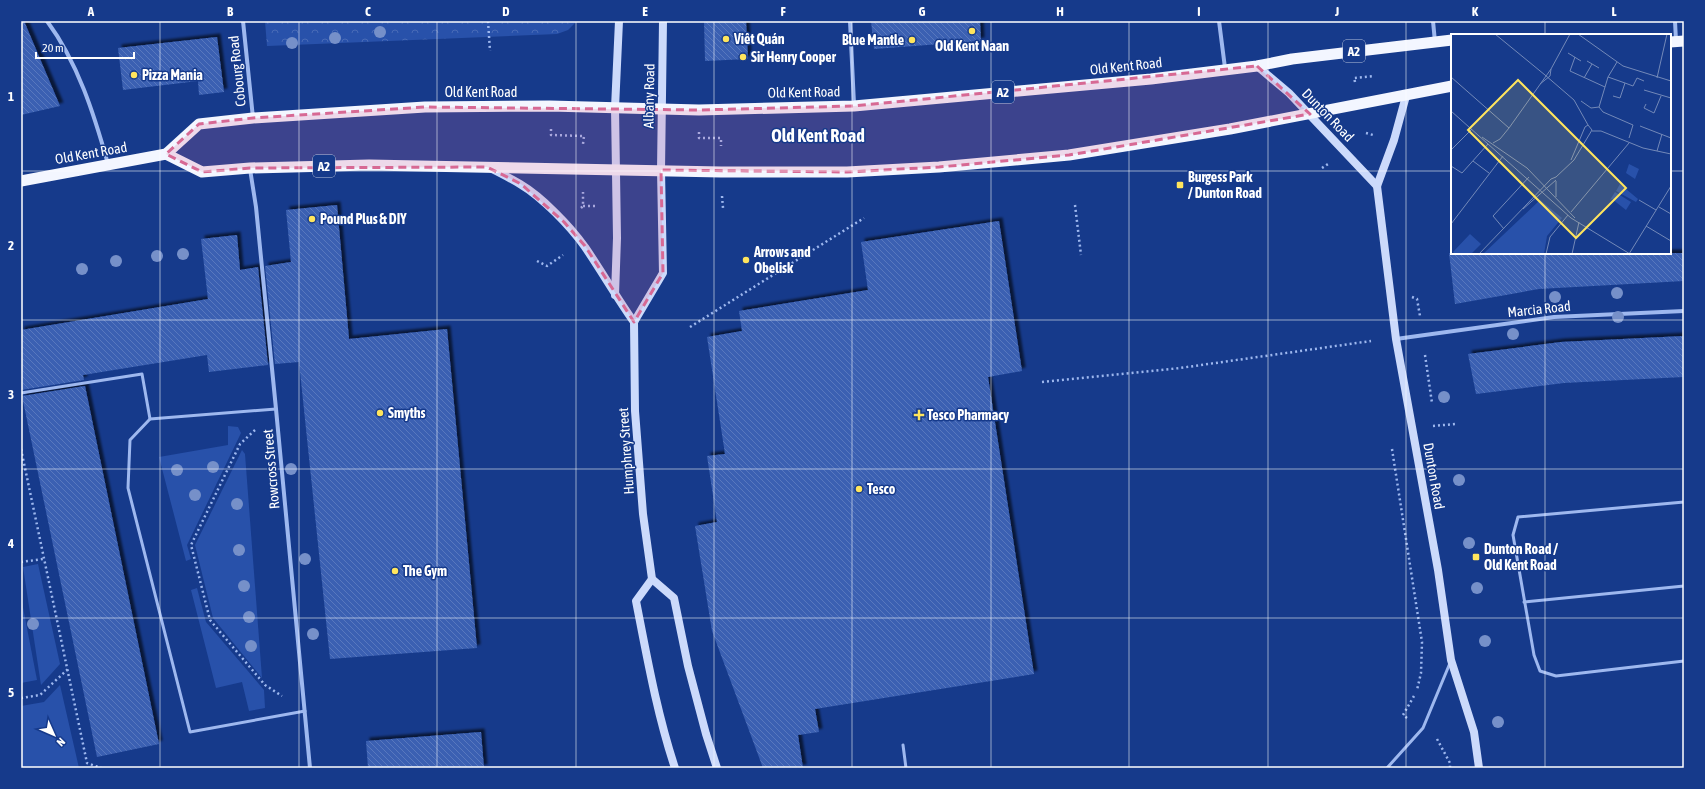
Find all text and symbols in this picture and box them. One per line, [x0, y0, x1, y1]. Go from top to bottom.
text: A [87, 4, 95, 19]
text: B [227, 4, 234, 19]
text: C [365, 4, 371, 19]
text: D [502, 4, 510, 19]
text: E [642, 4, 648, 19]
text: F [780, 4, 786, 19]
text: G [919, 4, 926, 19]
text: H [1056, 4, 1064, 19]
text: I [1197, 4, 1201, 19]
text: J [1334, 4, 1339, 19]
text: K [1472, 4, 1479, 19]
text: L [1611, 4, 1617, 19]
marker: Old Kent Naan [967, 26, 977, 36]
place label: Viêt Quán [733, 31, 785, 47]
place label: Blue Mantle [842, 32, 904, 48]
scale bar [36, 34, 134, 60]
marker: Viêt Quán [721, 34, 731, 44]
inset map [1451, 34, 1671, 254]
street label: Cobourg Road [225, 35, 249, 107]
marker: Blue Mantle [907, 35, 917, 45]
place label: Old Kent Naan [935, 38, 1009, 54]
road number: A2 [1343, 40, 1365, 62]
text: 20 m [42, 41, 64, 55]
place label: Sir Henry Cooper [751, 49, 837, 65]
marker: Sir Henry Cooper [738, 52, 748, 62]
street label: Old Kent Road [1089, 54, 1163, 78]
street label: Albany Road [640, 63, 658, 129]
place label: Pizza Mania [142, 67, 203, 83]
marker: Pizza Mania [129, 70, 139, 80]
road number: A2 [992, 81, 1014, 103]
street label: Old Kent Road [768, 83, 840, 101]
street label: Old Kent Road [445, 84, 517, 100]
street label: Dunton Road [1299, 85, 1357, 145]
text: 1 [8, 89, 14, 104]
district label: Old Kent Road [771, 125, 865, 146]
street label: Old Kent Road [54, 139, 128, 167]
road number: A2 [313, 155, 335, 177]
place label: Burgess Park / Dunton Road [1188, 169, 1262, 201]
marker: Burgess Park / Dunton Road [1175, 180, 1185, 190]
place label: Pound Plus & DIY [320, 211, 407, 227]
marker: Pound Plus & DIY [307, 214, 317, 224]
text: 2 [8, 238, 14, 253]
place label: Arrows and Obelisk [753, 244, 811, 276]
marker: Arrows and Obelisk [741, 255, 751, 265]
street label: Marcia Road [1507, 298, 1571, 320]
text: 3 [8, 387, 14, 402]
place label: Smyths [388, 405, 426, 421]
street label: Humphrey Street [615, 407, 637, 495]
place label: Tesco Pharmacy [927, 407, 1009, 423]
marker: Smyths [375, 408, 385, 418]
marker: Tesco Pharmacy [914, 410, 924, 420]
street label: Rowcross Street [260, 428, 282, 510]
street label: Dunton Road [1420, 441, 1448, 511]
place label: Tesco [867, 481, 896, 497]
marker: Tesco [854, 484, 864, 494]
text: 4 [7, 536, 14, 551]
place label: Dunton Road / Old Kent Road [1484, 541, 1558, 573]
marker: Dunton Road / Old Kent Road [1471, 552, 1481, 562]
place label: The Gym [403, 563, 447, 579]
marker: The Gym [390, 566, 400, 576]
text: 5 [8, 685, 14, 700]
north arrow [34, 715, 74, 755]
text: N [55, 736, 68, 749]

